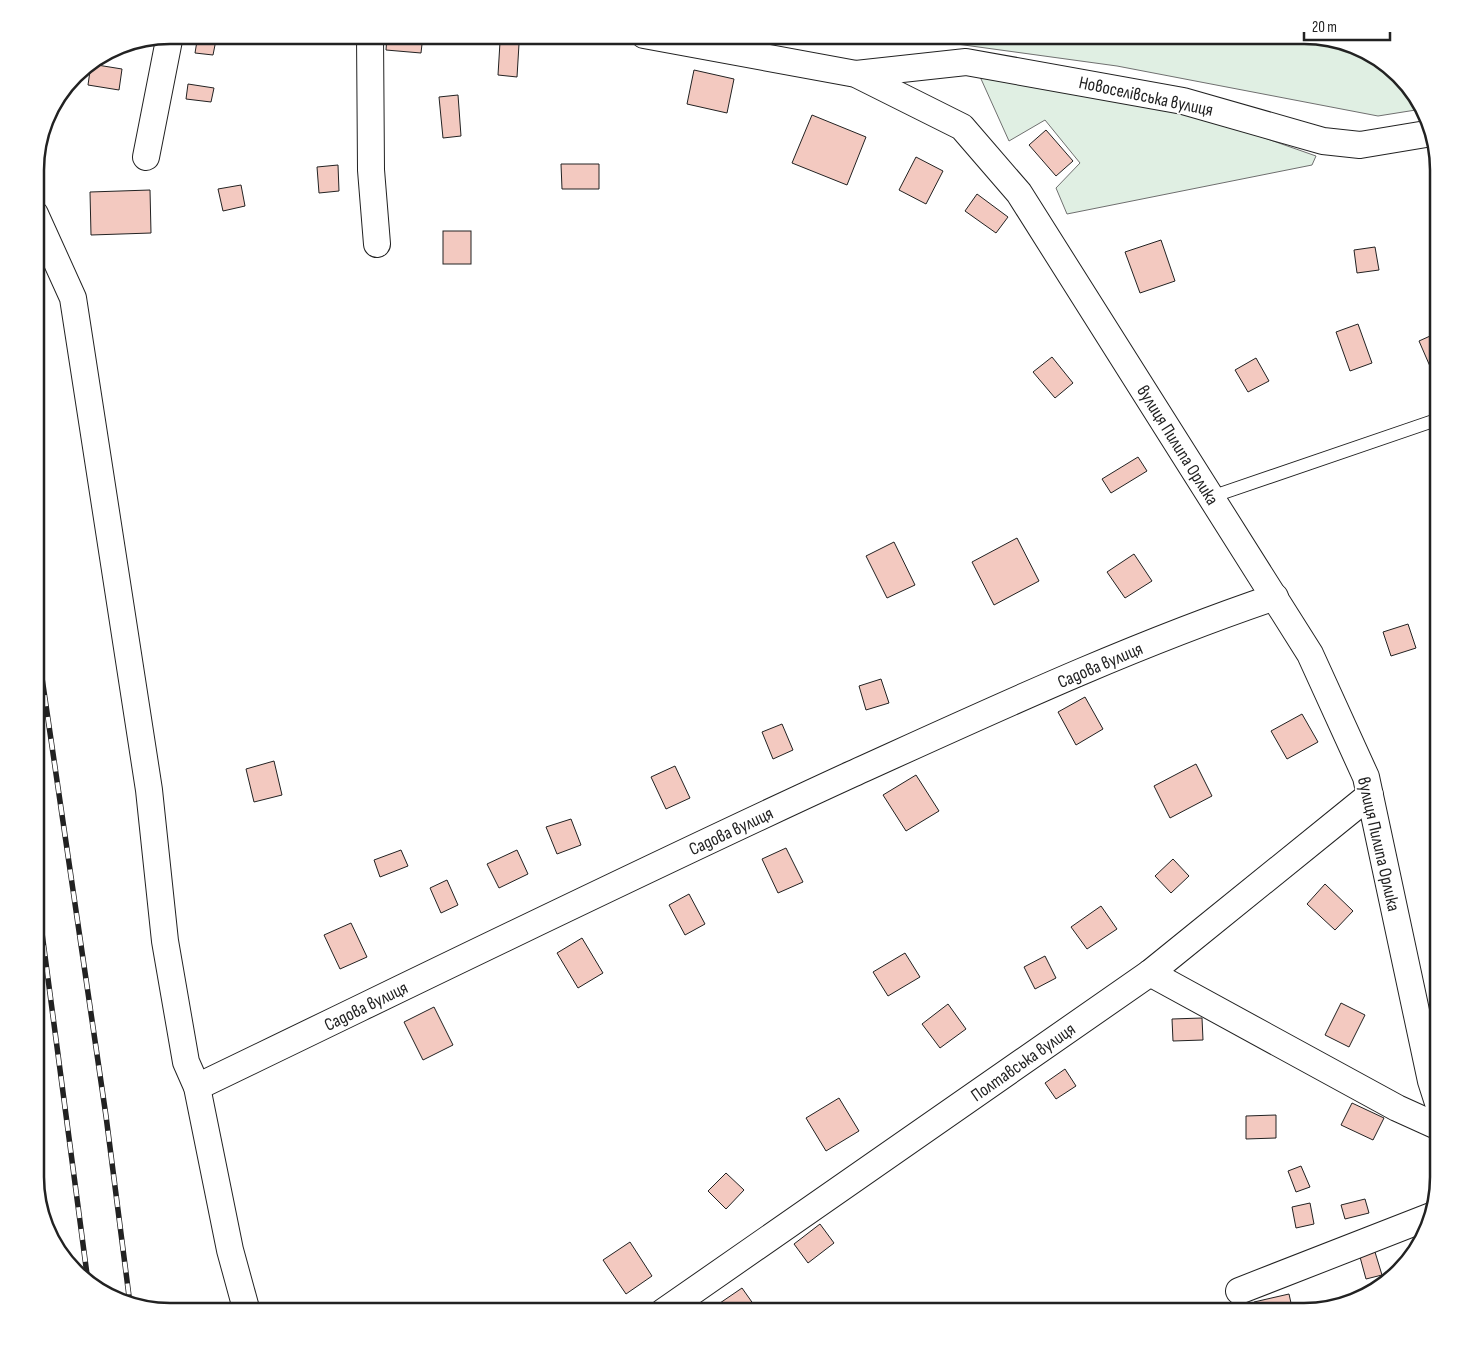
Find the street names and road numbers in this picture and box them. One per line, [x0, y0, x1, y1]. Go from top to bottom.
street label: Новоселівська вулиця [1077, 72, 1215, 121]
street label: вулиця Пилипа Орлика [1132, 382, 1223, 509]
street label: Садова вулиця [1055, 638, 1146, 693]
street label: вулиця Пилипа Орлика [1353, 775, 1404, 913]
street label: Садова вулиця [686, 803, 777, 860]
street label: Садова вулиця [321, 977, 411, 1036]
street label: Полтавська вулиця [967, 1019, 1079, 1106]

